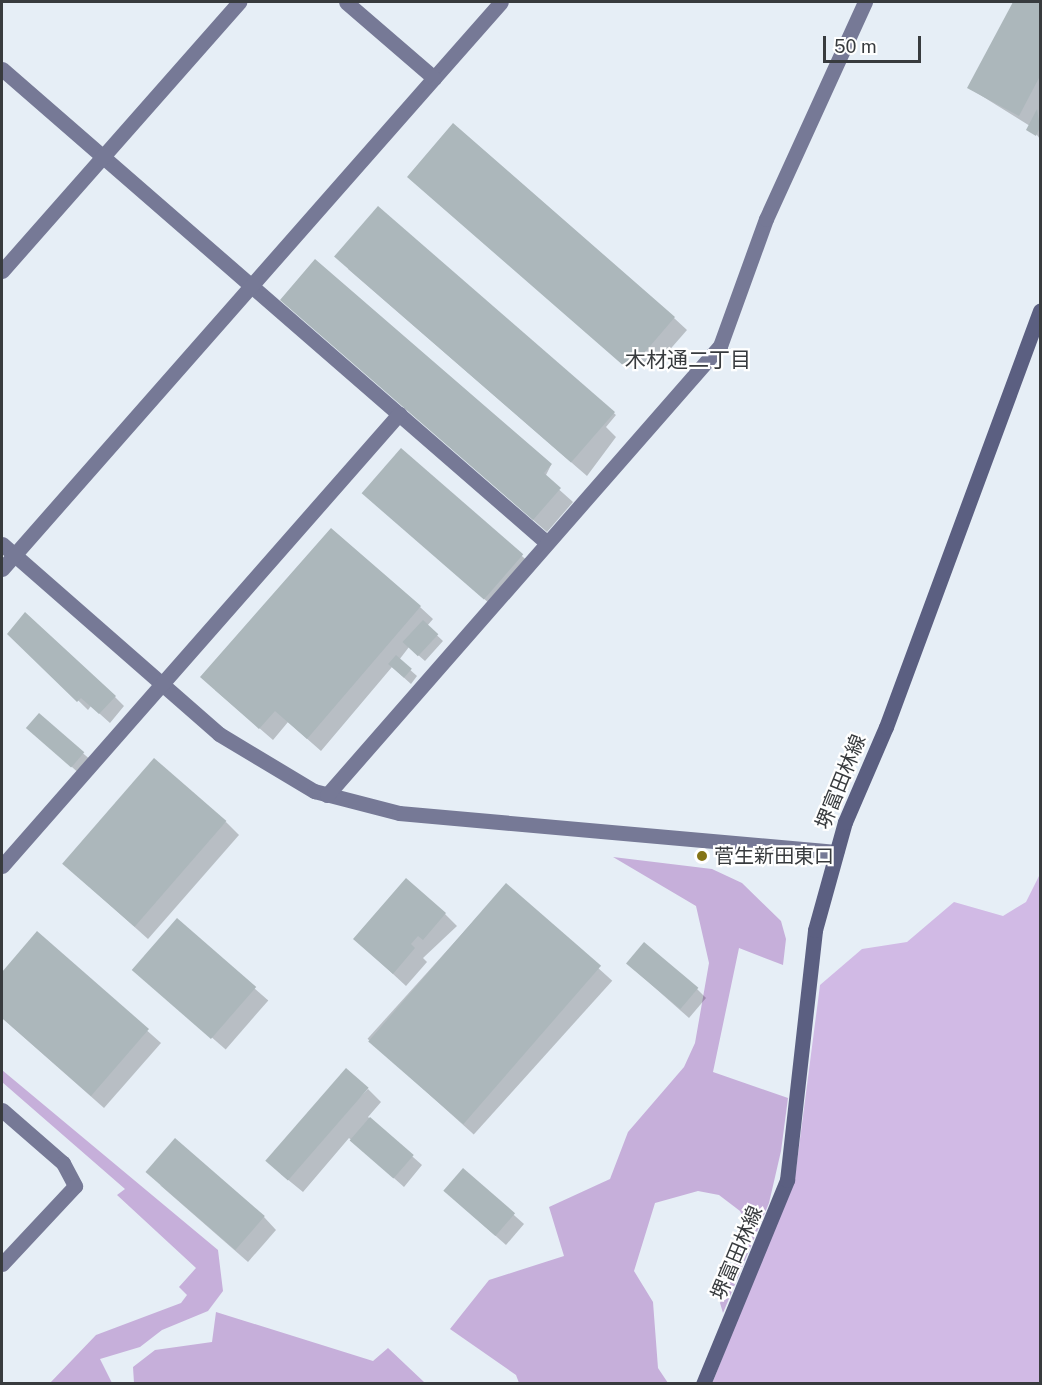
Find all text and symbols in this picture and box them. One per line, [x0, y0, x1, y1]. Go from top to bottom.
scale bar [826, 24, 924, 62]
text: 50 m [834, 36, 877, 57]
district label: 木材通二丁目 [625, 347, 751, 373]
street label: 堺富田林線 [811, 731, 871, 833]
place label: 菅生新田東口 [714, 844, 834, 868]
marker: 菅生新田東口 [695, 849, 709, 863]
street label: 堺富田林線 [706, 1202, 768, 1304]

